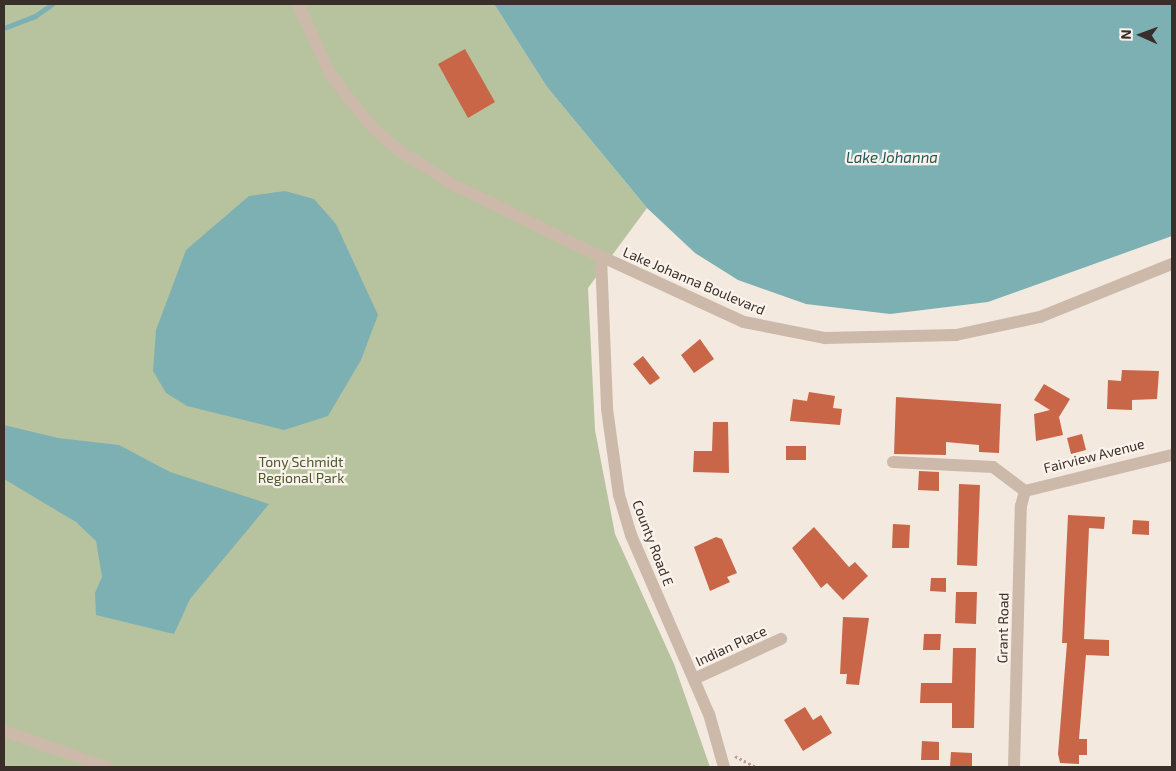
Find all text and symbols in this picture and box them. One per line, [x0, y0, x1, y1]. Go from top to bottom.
north arrow [1116, 10, 1166, 60]
text: N [1117, 29, 1134, 40]
water label: Lake Johanna [846, 149, 938, 167]
street label: Lake Johanna Boulevard [620, 243, 768, 319]
street label: Fairview Avenue [1042, 435, 1146, 477]
park label: Tony Schmidt Regional Park [257, 454, 345, 487]
street label: County Road E [629, 497, 677, 589]
street label: Grant Road [994, 592, 1012, 664]
street label: Indian Place [693, 622, 769, 670]

